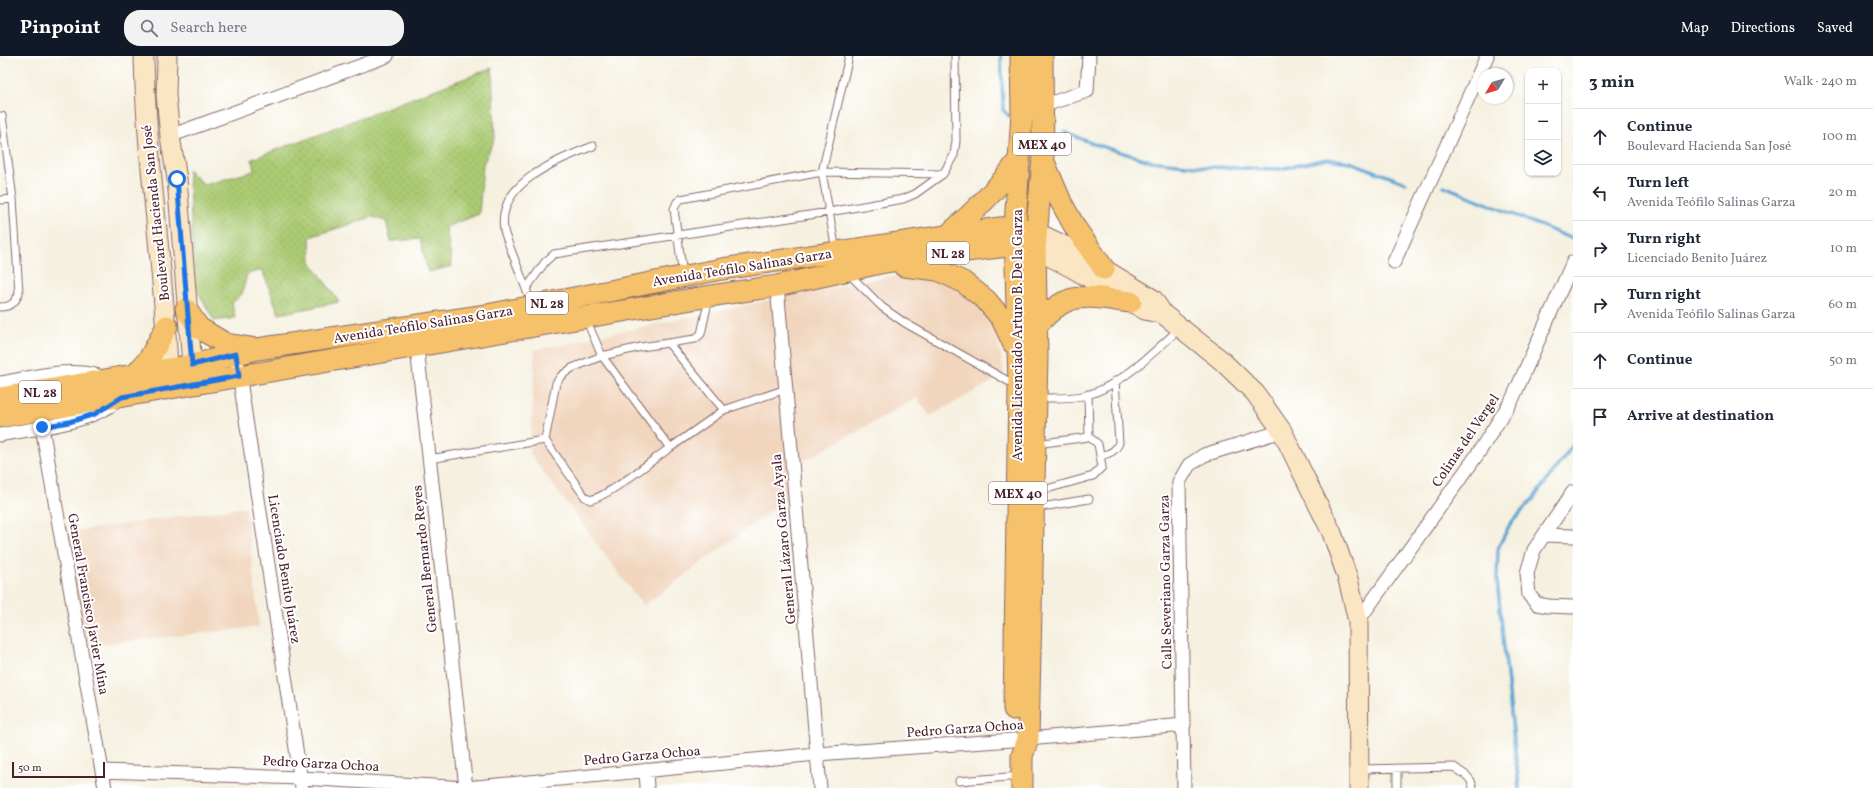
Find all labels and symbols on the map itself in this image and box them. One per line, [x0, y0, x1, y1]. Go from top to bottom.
north arrow [1477, 68, 1513, 104]
street label: Boulevard Hacienda San José [138, 124, 175, 302]
road number: MEX 40 [1013, 133, 1071, 155]
route start [168, 170, 186, 188]
street label: Avenida Licenciado Arturo B. De la Garza [1009, 209, 1028, 461]
road number: NL 28 [927, 242, 969, 264]
street label: Avenida Teófilo Salinas Garza [651, 245, 833, 292]
road number: NL 28 [526, 292, 568, 314]
street label: Avenida Teófilo Salinas Garza [332, 302, 514, 349]
road number: NL 28 [19, 381, 61, 403]
street label: Colinas del Vergel [1428, 390, 1505, 491]
route end [33, 418, 51, 436]
street label: General Lázaro Garza Ayala [768, 453, 801, 625]
road number: MEX 40 [989, 482, 1047, 504]
street label: General Bernardo Reyes [408, 484, 443, 633]
street label: Licenciado Benito Juárez [262, 493, 305, 645]
street label: Calle Severiano Garza Garza [1155, 494, 1178, 669]
street label: General Francisco Javier Mina [62, 512, 113, 697]
street label: Pedro Garza Ochoa [906, 716, 1024, 743]
street label: Pedro Garza Ochoa [583, 742, 701, 771]
street label: Pedro Garza Ochoa [262, 752, 380, 777]
scale bar [12, 760, 105, 779]

